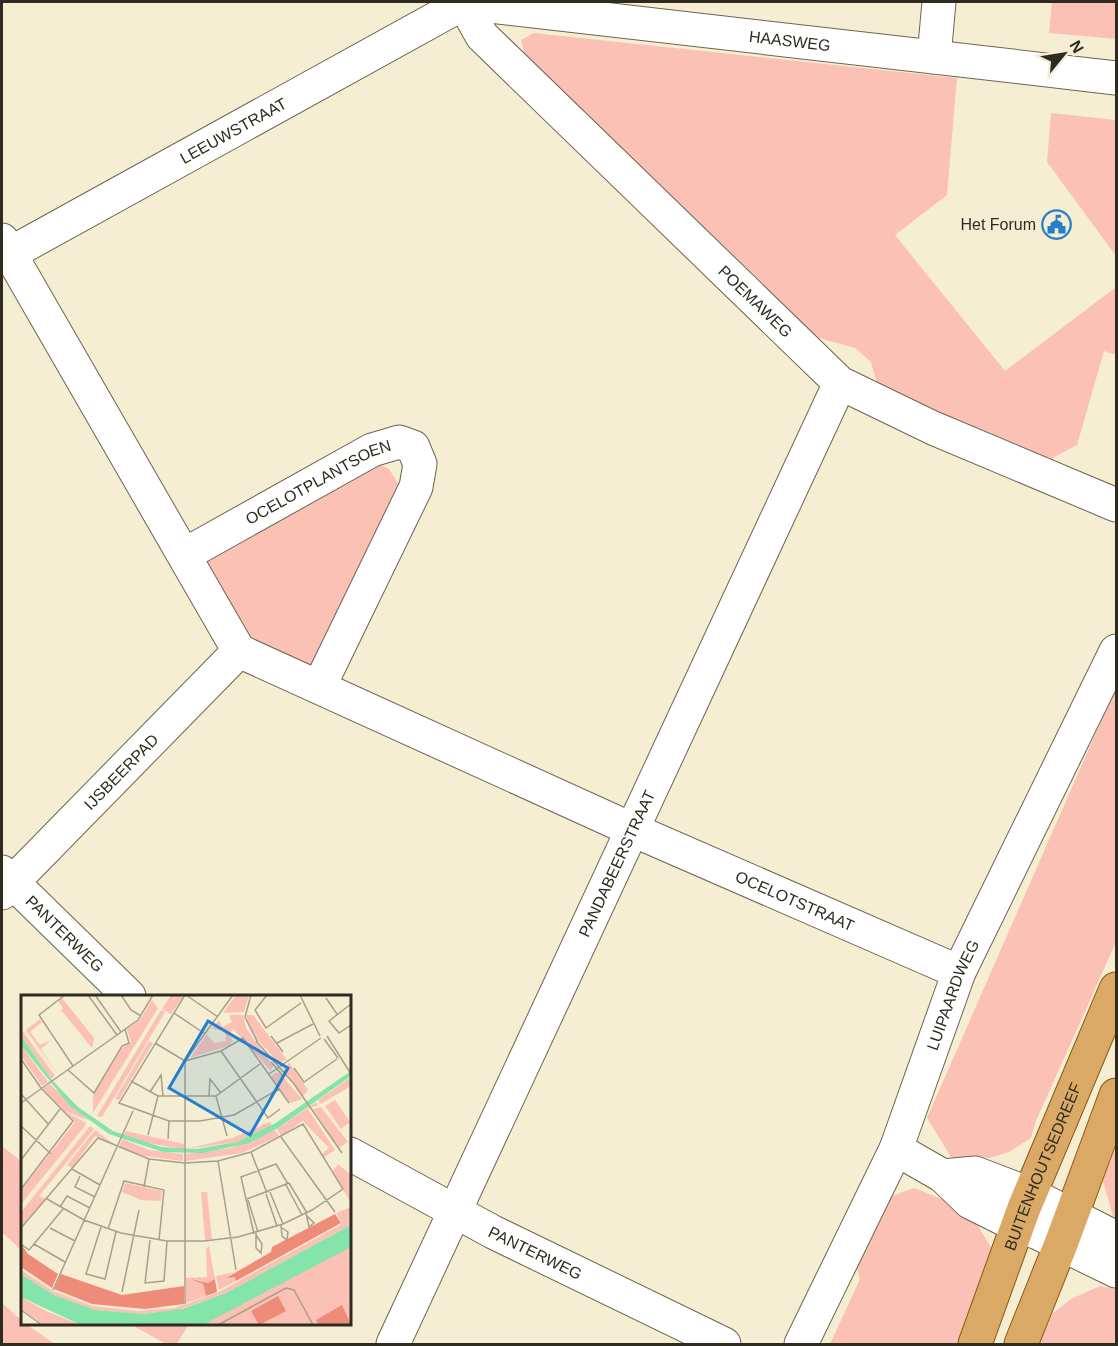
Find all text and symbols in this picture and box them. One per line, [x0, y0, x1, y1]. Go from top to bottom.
north arrow [1034, 24, 1094, 84]
street label: HAASWEG [748, 28, 831, 54]
text: N [1066, 37, 1087, 56]
street label: LEEUWSTRAAT [177, 95, 290, 167]
public building icon: Het Forum [1041, 208, 1073, 240]
place label: Het Forum [960, 216, 1036, 233]
street label: POEMAWEG [715, 262, 795, 341]
street label: OCELOTPLANTSOEN [243, 437, 393, 528]
street label: IJSBEERPAD [81, 731, 162, 813]
street label: PANDABEERSTRAAT [576, 788, 658, 940]
street label: OCELOTSTRAAT [733, 868, 857, 934]
street label: PANTERWEG [22, 892, 107, 975]
street label: LUIPAARDWEG [924, 937, 982, 1053]
inset map [21, 995, 351, 1325]
street label: BUITENHOUTSEDREEF [1001, 1080, 1085, 1253]
street label: PANTERWEG [486, 1223, 585, 1283]

